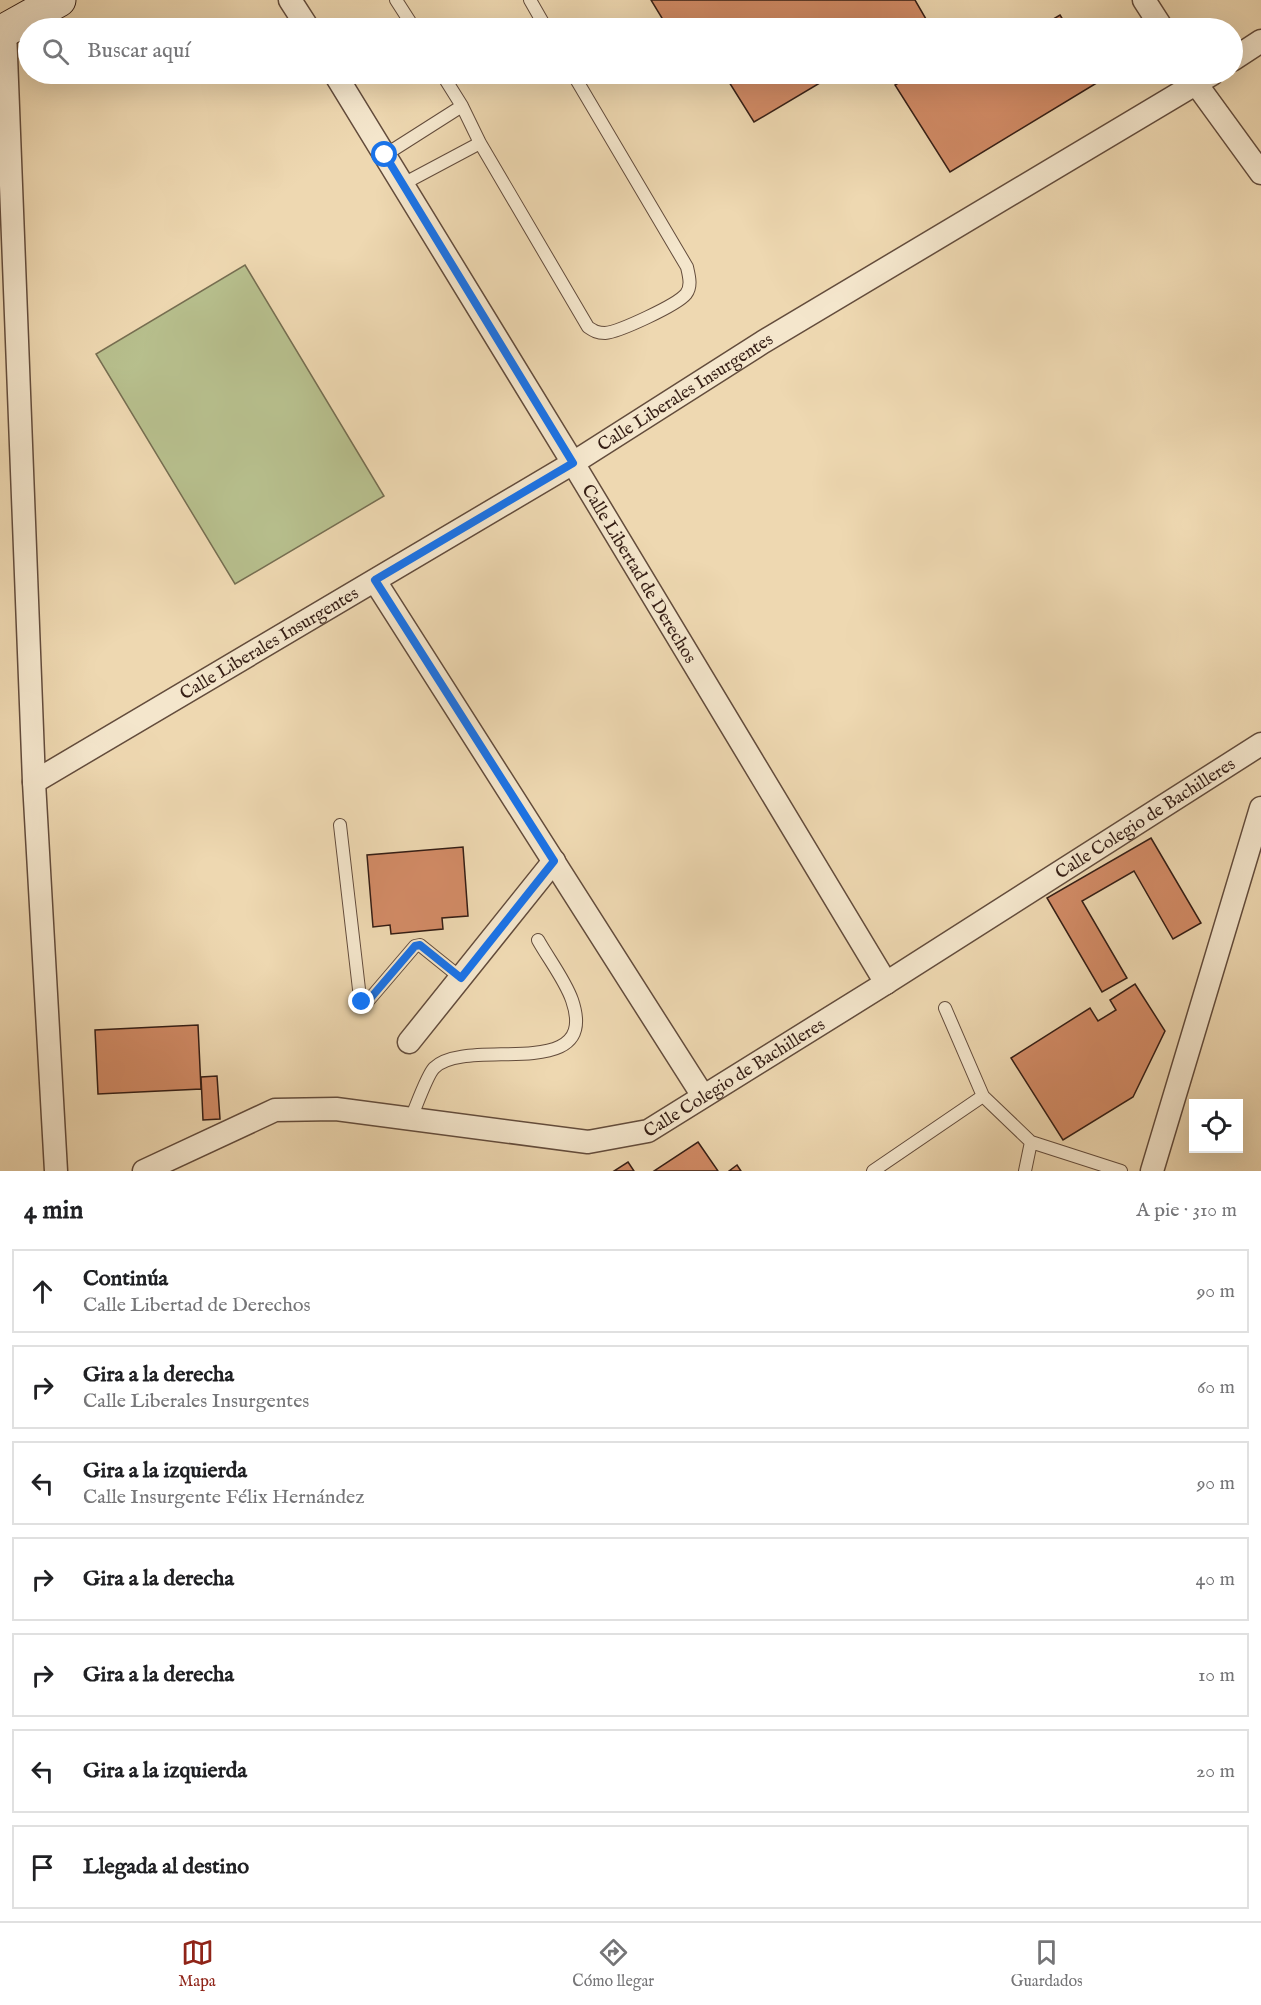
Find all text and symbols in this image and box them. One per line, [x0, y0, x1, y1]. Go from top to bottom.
search box [18, 18, 1243, 84]
icon: search [39, 35, 72, 68]
text: Buscar aquí [87, 37, 190, 65]
route start [371, 141, 397, 167]
street label: Calle Liberales Insurgentes [594, 329, 778, 457]
street label: Calle Libertad de Derechos [576, 481, 701, 668]
street label: Calle Liberales Insurgentes [176, 582, 363, 706]
street label: Calle Colegio de Bachilleres [1051, 753, 1240, 885]
route end [348, 988, 374, 1014]
street label: Calle Colegio de Bachilleres [640, 1014, 830, 1144]
map controls [1189, 1099, 1243, 1153]
button: locate [1189, 1099, 1243, 1153]
text: 4 min [24, 1194, 83, 1227]
text: A pie · 310 m [1136, 1198, 1237, 1223]
text: Continúa [83, 1265, 168, 1293]
icon: ahead [26, 1275, 59, 1308]
text: 90 m [1197, 1279, 1235, 1304]
text: Calle Libertad de Derechos [83, 1293, 311, 1318]
text: Gira a la derecha [83, 1361, 234, 1389]
icon: right [26, 1371, 59, 1404]
text: 60 m [1197, 1375, 1235, 1400]
text: Calle Liberales Insurgentes [83, 1389, 309, 1414]
text: Gira a la izquierda [83, 1457, 247, 1485]
icon: left [26, 1467, 59, 1500]
text: 90 m [1197, 1471, 1235, 1496]
text: Calle Insurgente Félix Hernández [83, 1485, 365, 1510]
icon: right [26, 1563, 59, 1596]
text: Gira a la derecha [83, 1565, 234, 1593]
text: 40 m [1196, 1567, 1235, 1592]
icon: right [26, 1659, 59, 1692]
text: Gira a la derecha [83, 1661, 234, 1689]
text: 10 m [1198, 1663, 1235, 1688]
icon: left [26, 1755, 59, 1788]
text: Gira a la izquierda [83, 1757, 247, 1785]
text: 20 m [1196, 1759, 1235, 1784]
icon: arrive [26, 1851, 59, 1884]
text: Llegada al destino [83, 1853, 249, 1881]
tab: Mapa [178, 1936, 216, 1992]
tab: Cómo llegar [572, 1936, 654, 1992]
tab: Guardados [1011, 1936, 1083, 1992]

